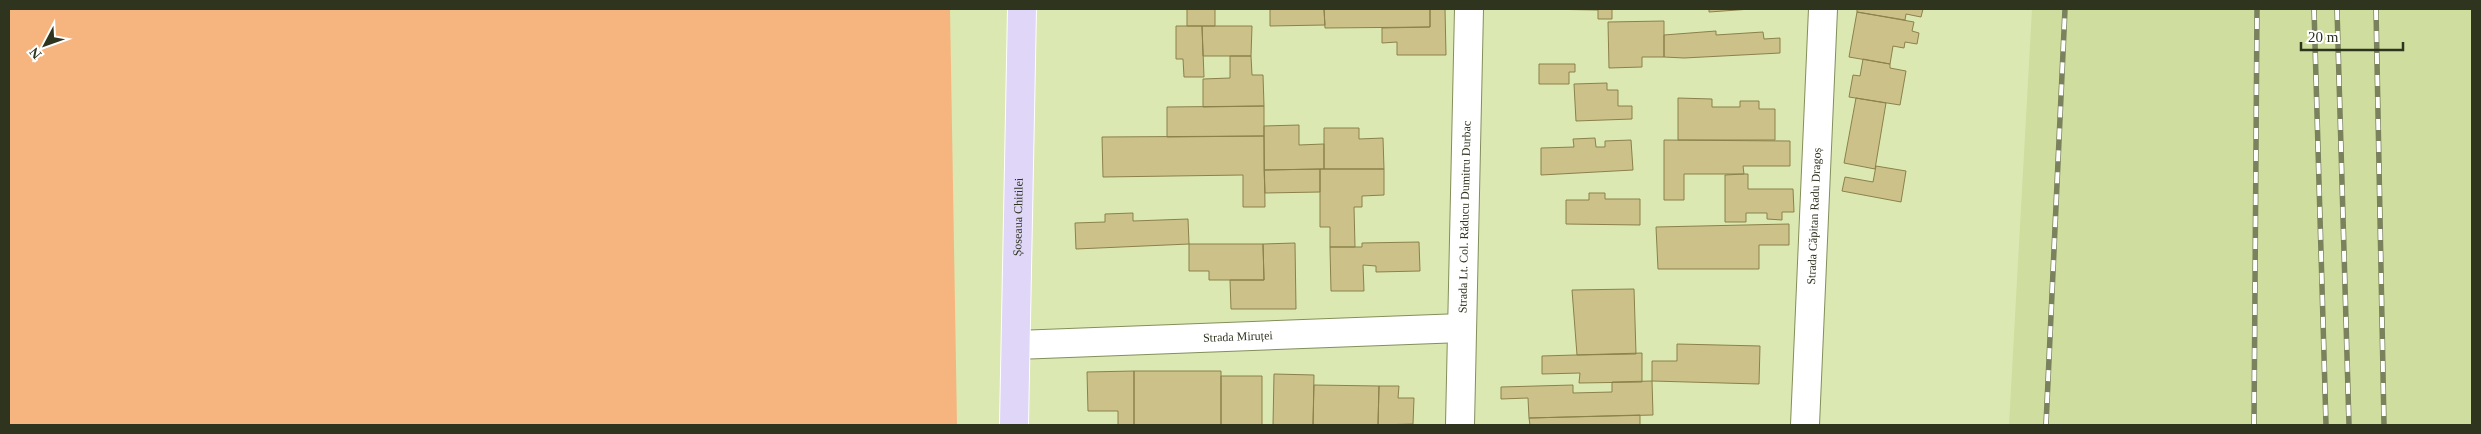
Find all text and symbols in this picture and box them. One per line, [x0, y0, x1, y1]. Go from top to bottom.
north arrow [20, 20, 70, 70]
scale bar [2301, 20, 2404, 52]
text: 20 m [2308, 29, 2339, 45]
text: N [27, 44, 45, 62]
street label: Strada Lt. Col. Răducu Dumitru Durbac [1455, 121, 1474, 313]
street label: Strada Căpitan Radu Dragoș [1804, 147, 1824, 285]
street label: Șoseaua Chitilei [1010, 177, 1026, 256]
street label: Strada Miruței [1203, 328, 1274, 345]

